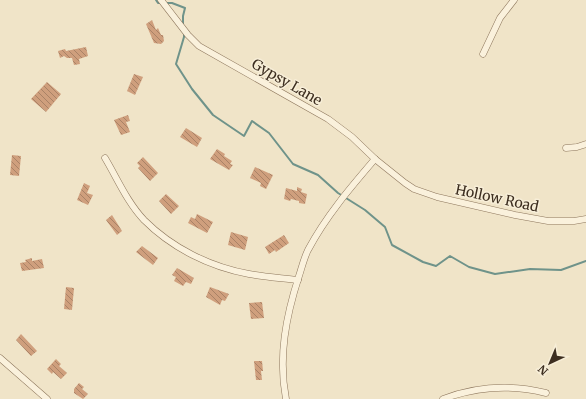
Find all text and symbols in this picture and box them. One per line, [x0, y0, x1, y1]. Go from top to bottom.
street label: Gypsy Lane [249, 55, 325, 109]
street label: Hollow Road [454, 180, 541, 216]
north arrow [530, 343, 570, 383]
text: N [535, 362, 551, 378]

